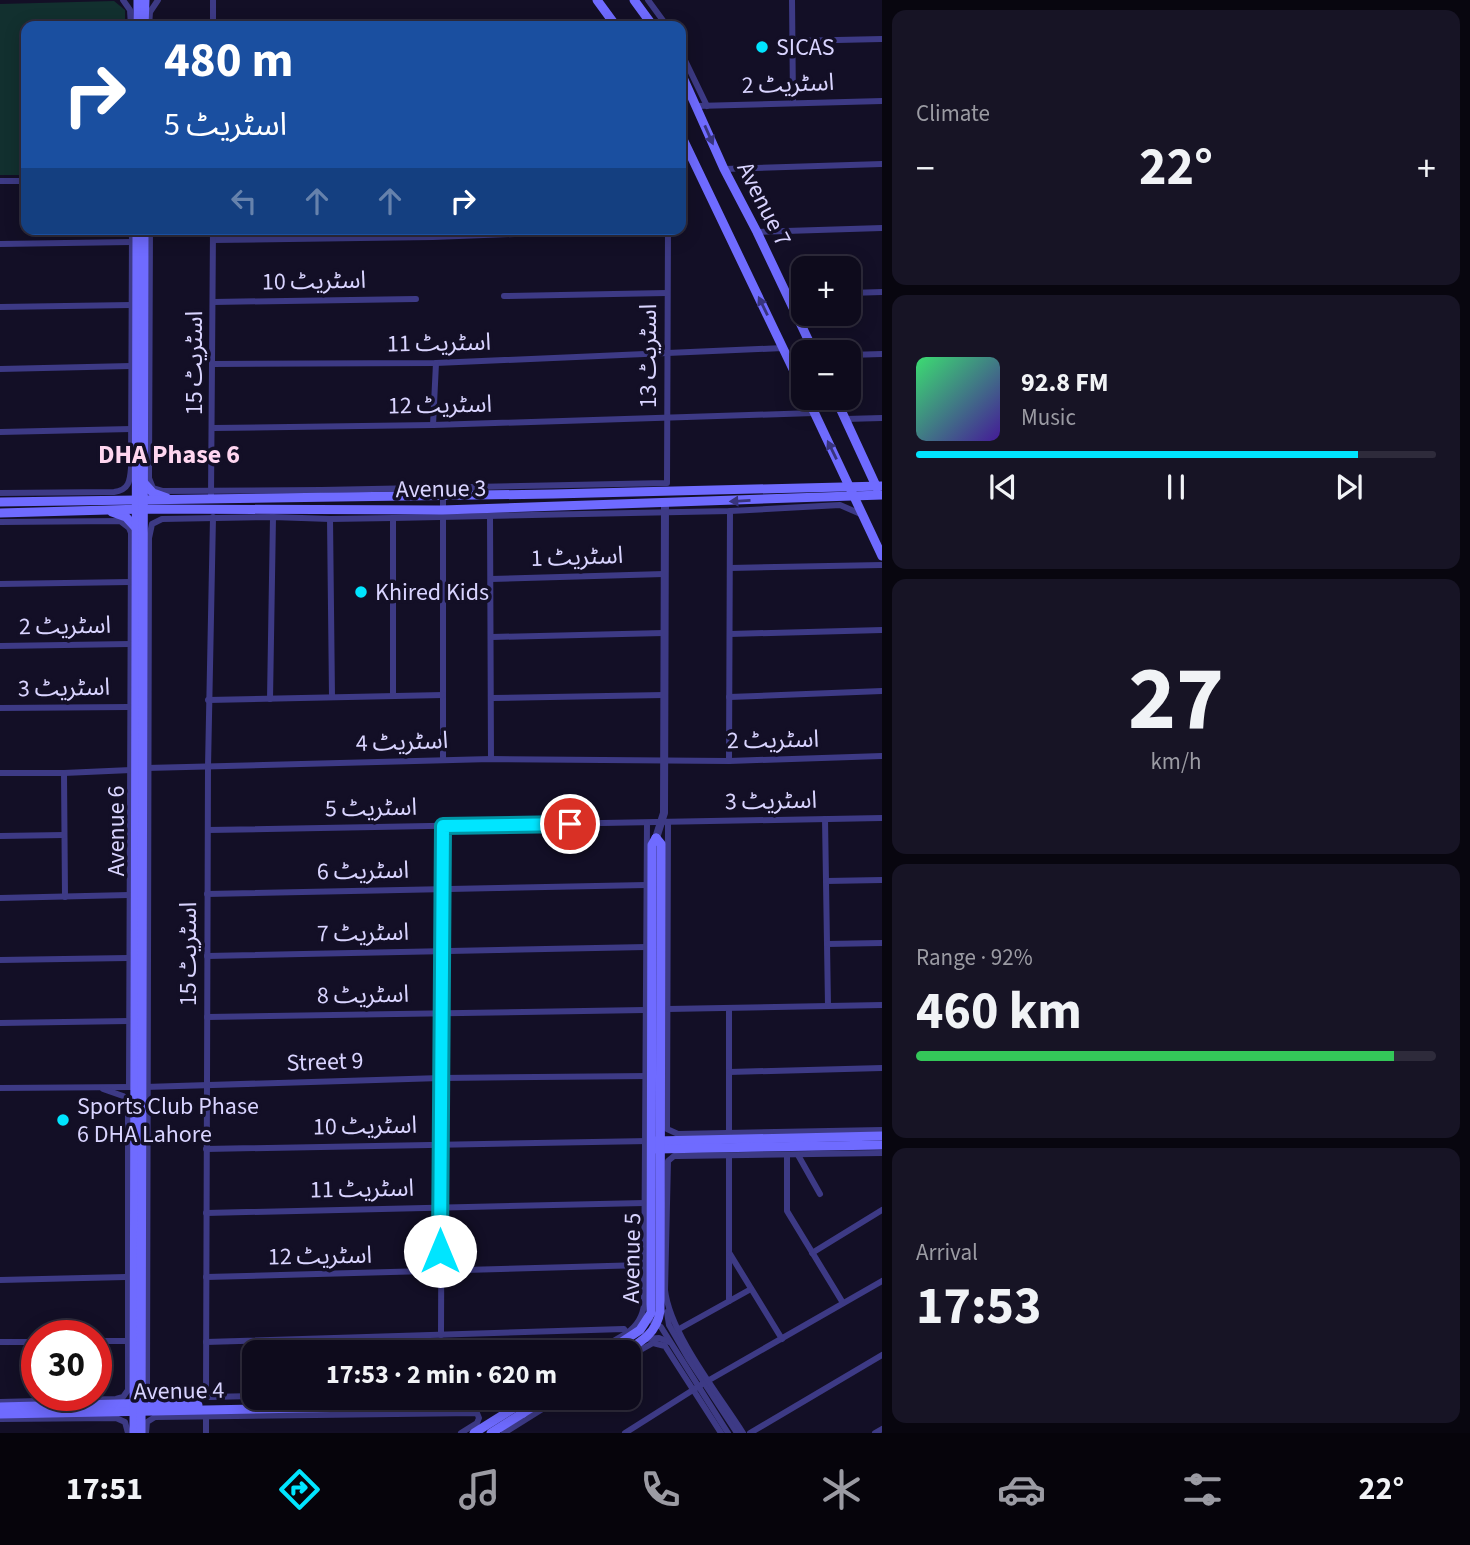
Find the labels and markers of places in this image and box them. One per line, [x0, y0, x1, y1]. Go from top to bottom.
place label: SICAS [776, 30, 835, 65]
marker: SICAS [754, 39, 770, 55]
place label: Khired Kids [375, 575, 489, 610]
marker: Khired Kids [353, 584, 369, 600]
pin [540, 794, 600, 854]
place label: Sports Club Phase 6 DHA Lahore [77, 1089, 259, 1152]
marker: Sports Club Phase 6 DHA Lahore [55, 1112, 71, 1128]

